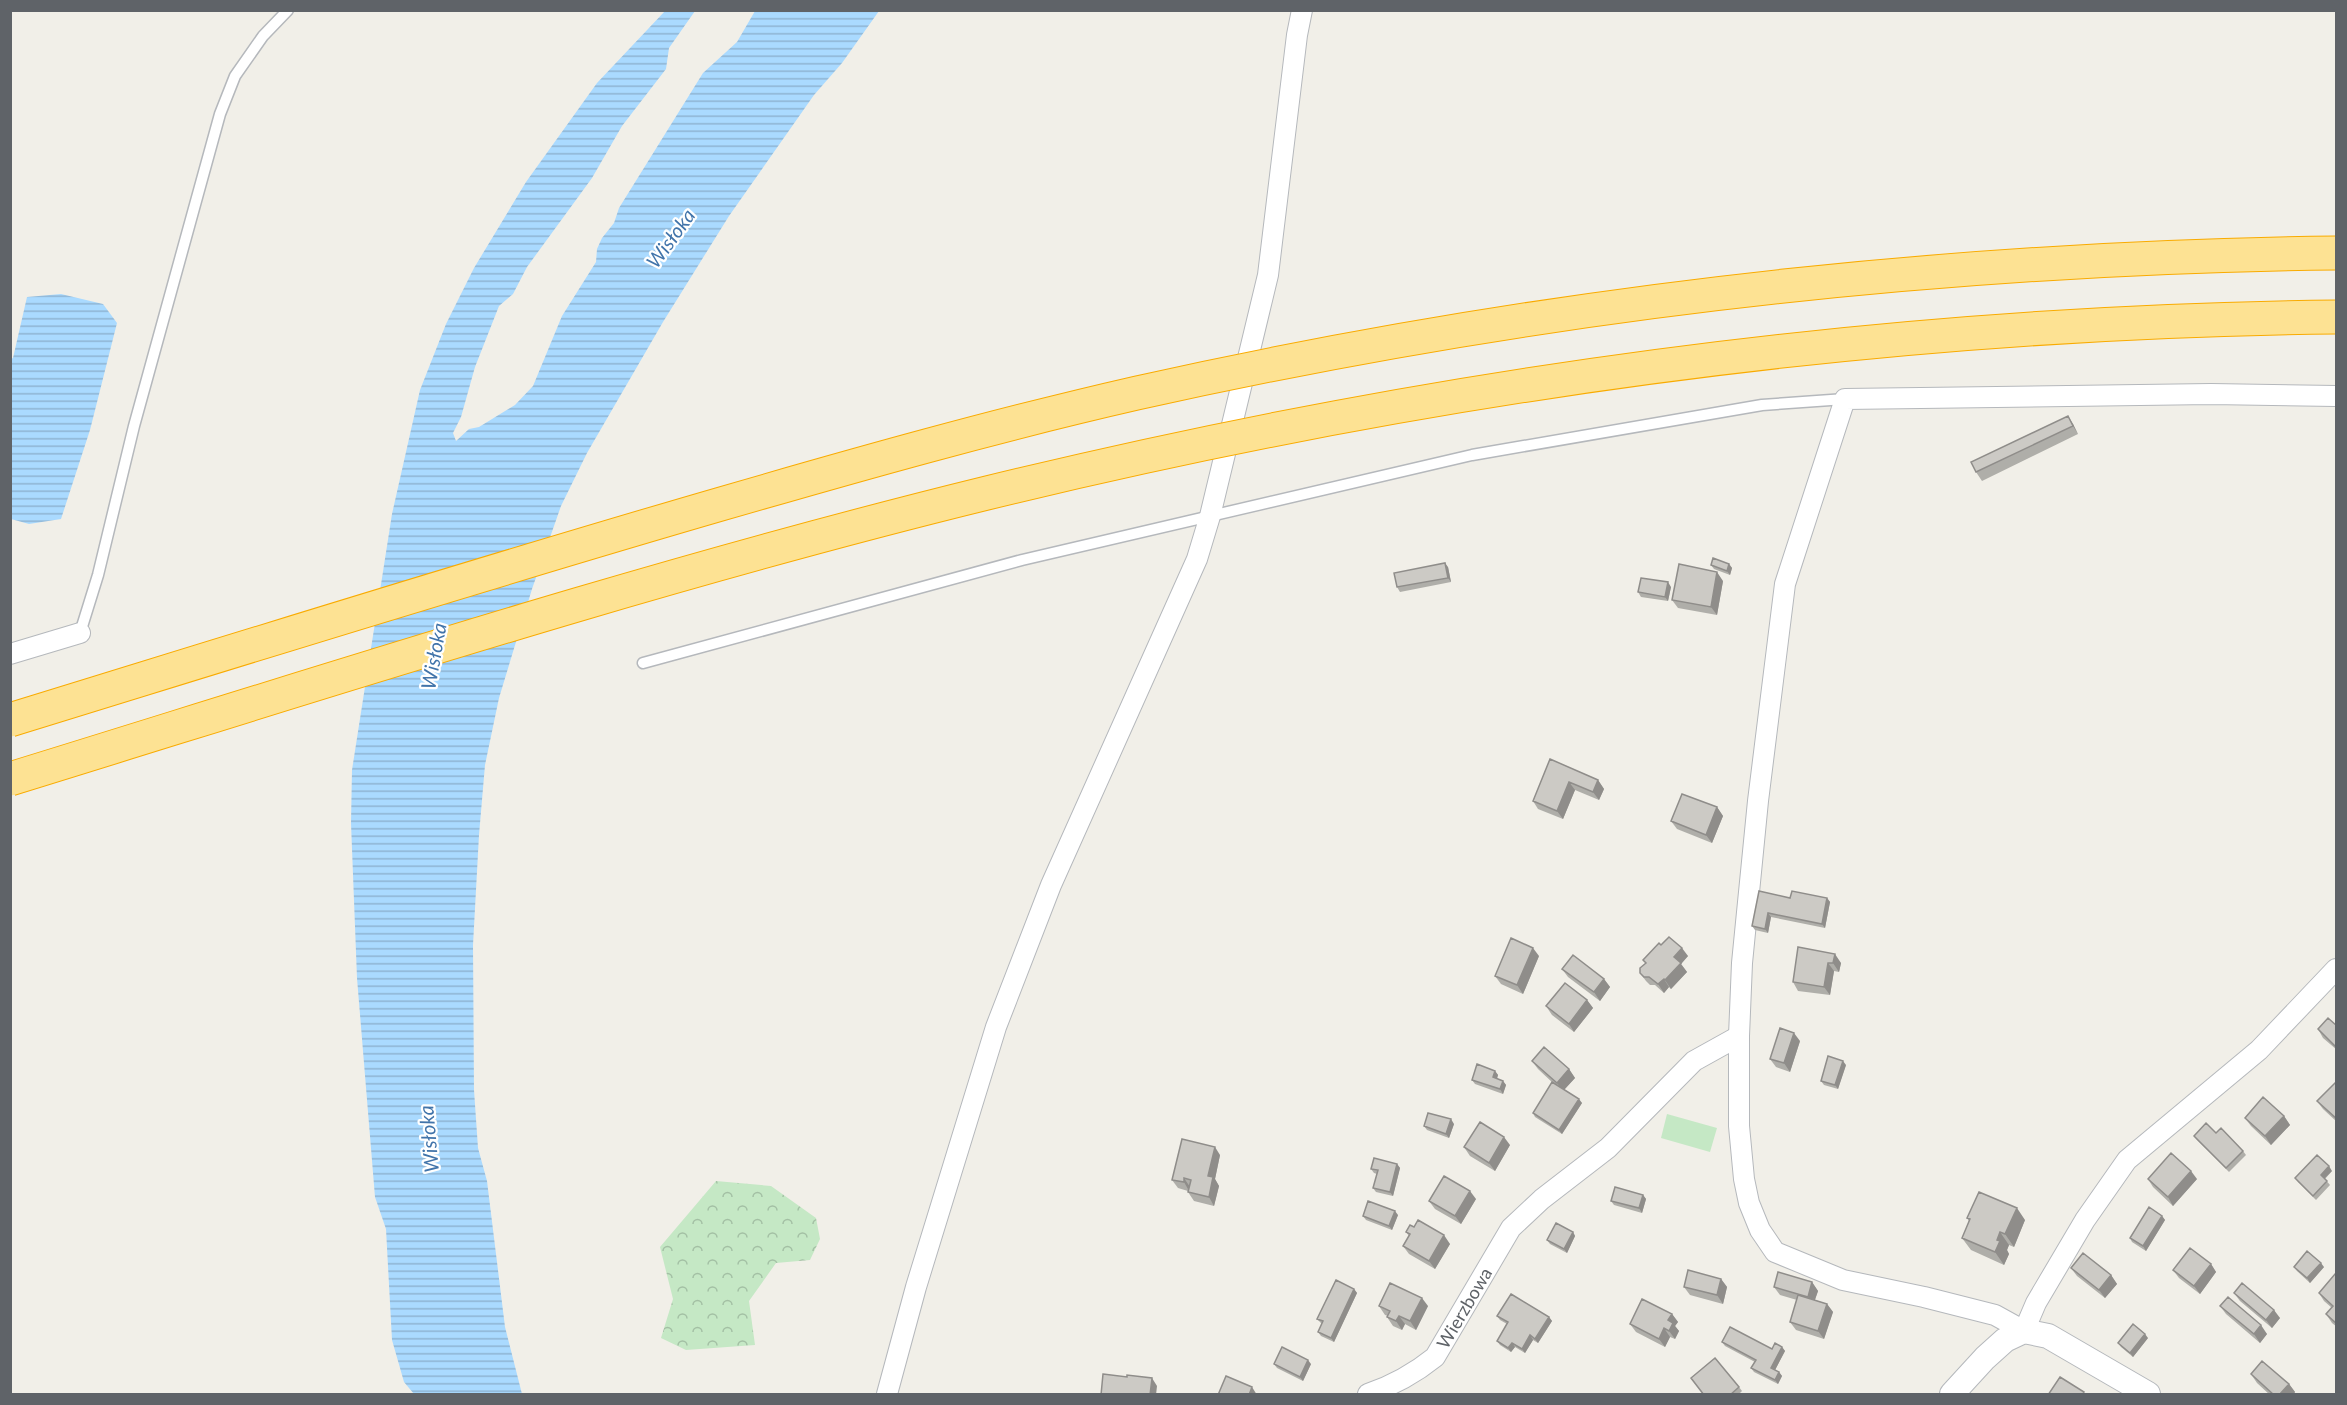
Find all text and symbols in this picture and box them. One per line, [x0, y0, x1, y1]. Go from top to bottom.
water label: Wisłoka [641, 204, 699, 272]
water label: Wisłoka [415, 621, 451, 691]
water label: Wisłoka [413, 1105, 443, 1173]
street label: Wierzbowa [1432, 1263, 1496, 1352]

